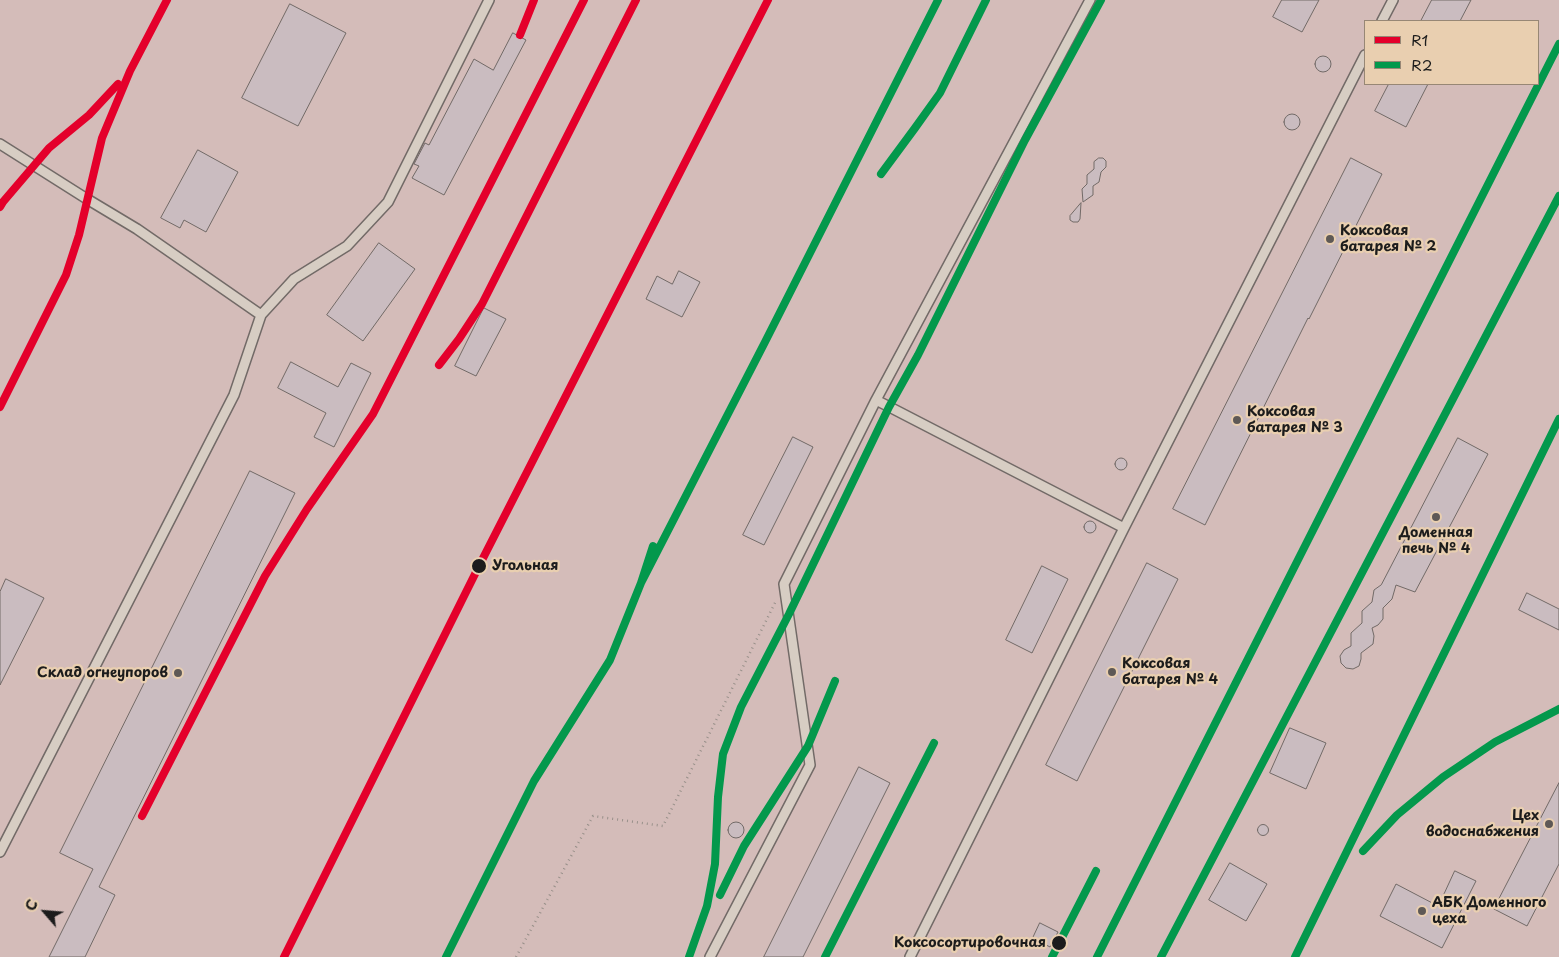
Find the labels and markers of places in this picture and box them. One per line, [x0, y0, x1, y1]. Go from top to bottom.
place label: Коксовая батарея № 2 [1340, 223, 1436, 256]
marker: Коксовая батарея № 2 [1324, 233, 1336, 245]
place label: Коксовая батарея № 3 [1247, 404, 1343, 437]
marker: Коксовая батарея № 3 [1231, 414, 1243, 426]
marker: Доменная печь № 4 [1430, 511, 1442, 523]
place label: Доменная печь № 4 [1399, 525, 1473, 558]
marker: Угольная [470, 557, 488, 575]
place label: Угольная [492, 558, 558, 574]
place label: Коксовая батарея № 4 [1122, 656, 1218, 689]
place label: Склад огнеупоров [37, 665, 168, 681]
marker: Коксовая батарея № 4 [1106, 666, 1118, 678]
marker: Склад огнеупоров [172, 667, 184, 679]
place label: Цех водоснабжения [1426, 808, 1539, 840]
marker: Цех водоснабжения [1543, 818, 1555, 830]
place label: АБК Доменного цеха [1432, 895, 1546, 928]
marker: АБК Доменного цеха [1416, 905, 1428, 917]
marker: Коксосортировочная [1050, 934, 1068, 952]
place label: Коксосортировочная [894, 935, 1046, 951]

